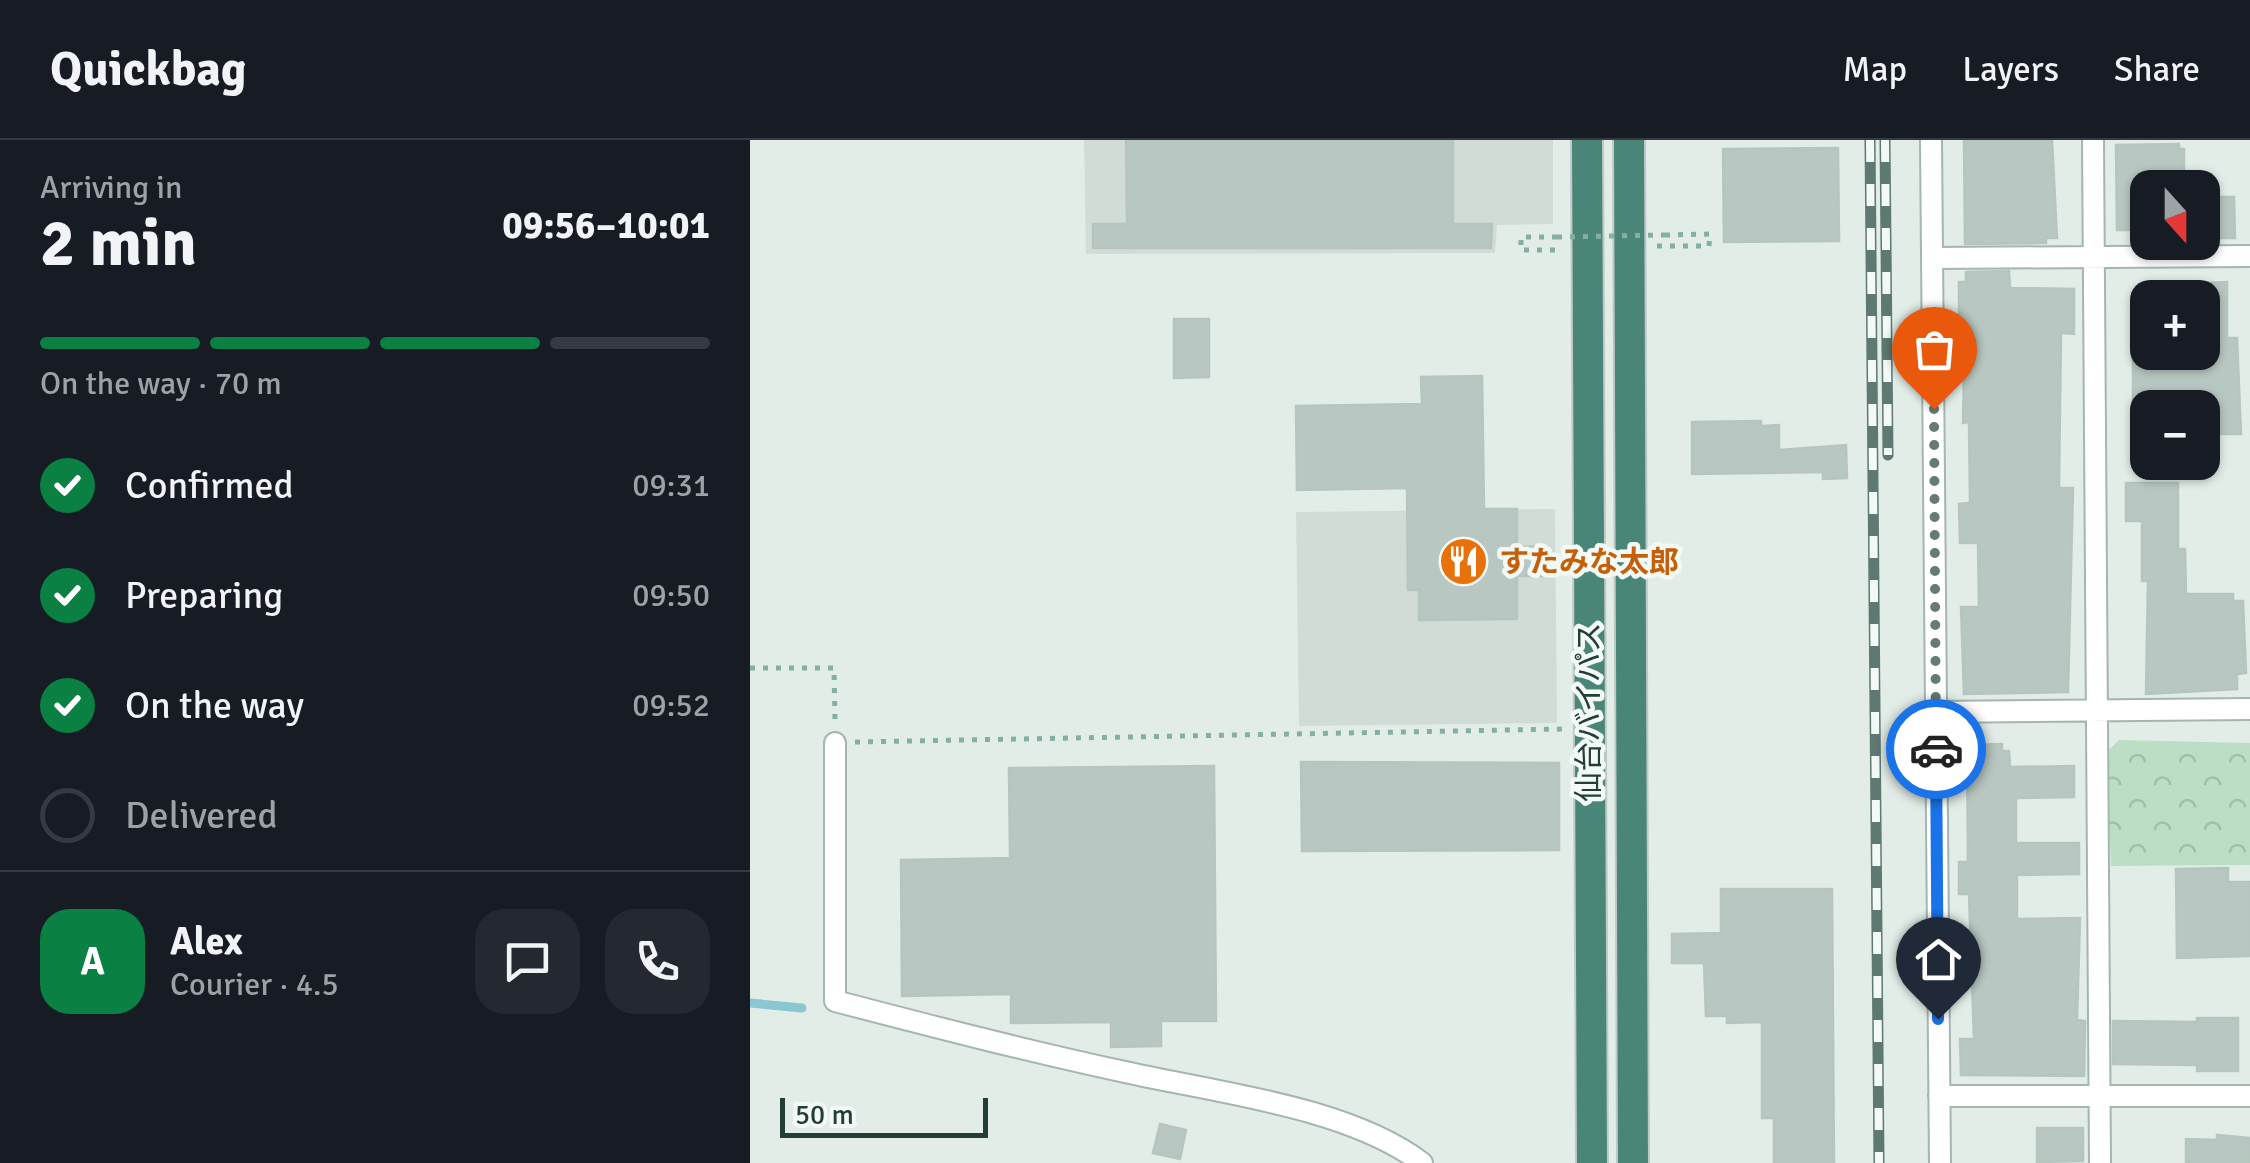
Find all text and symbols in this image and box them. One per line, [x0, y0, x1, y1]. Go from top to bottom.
text: Quickbag [50, 40, 247, 99]
text: Map [1843, 48, 1907, 91]
text: Layers [1962, 48, 2059, 91]
text: Share [2114, 48, 2200, 91]
text: Arriving in [40, 168, 182, 207]
north arrow [2130, 170, 2220, 260]
map controls [2130, 170, 2220, 480]
text: 09:56–10:01 [502, 202, 710, 249]
text: 2 min [40, 204, 197, 284]
button: + [2130, 280, 2220, 370]
pin [1892, 307, 1977, 410]
icon: bag [1907, 322, 1962, 377]
text: On the way · 70 m [40, 364, 282, 403]
button: − [2130, 390, 2220, 480]
icon: check [40, 458, 95, 513]
text: Confirmed [125, 462, 294, 509]
text: 09:31 [632, 466, 710, 505]
restaurant icon: すたみな太郎 [1438, 536, 1490, 588]
place label: すたみな太郎 [1499, 544, 1679, 581]
icon: check [40, 568, 95, 623]
text: Preparing [125, 572, 283, 619]
text: 09:50 [632, 576, 710, 615]
street label: 仙台バイパス [1571, 622, 1608, 802]
icon: check [40, 678, 95, 733]
text: On the way [125, 682, 304, 729]
text: 09:52 [632, 686, 710, 725]
courier [1886, 699, 1986, 799]
icon: car [1909, 722, 1964, 777]
text: Delivered [125, 792, 278, 839]
button: chat [475, 909, 580, 1014]
button: phone [605, 909, 710, 1014]
pin [1896, 917, 1981, 1020]
text: Alex [170, 918, 243, 965]
icon: home [1911, 932, 1966, 987]
text: A [80, 938, 105, 985]
text: Courier · 4.5 [170, 965, 339, 1004]
scale bar [780, 1093, 988, 1138]
text: 50 m [795, 1098, 854, 1132]

